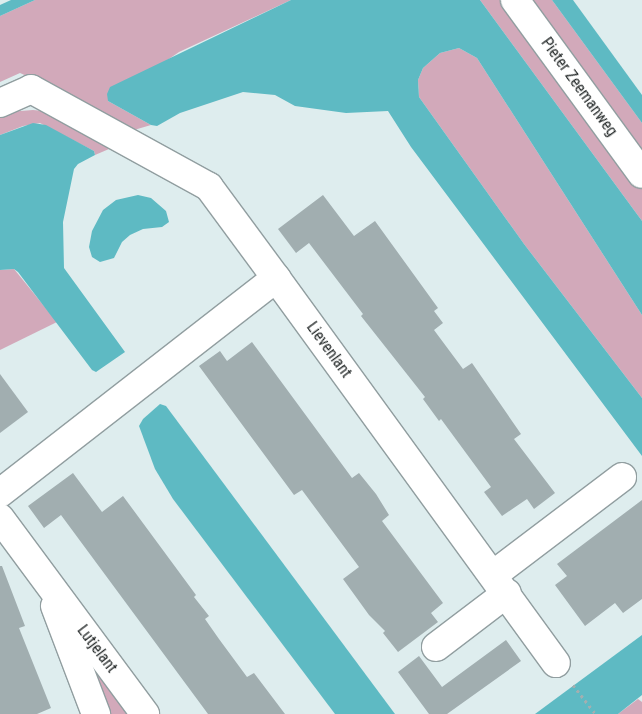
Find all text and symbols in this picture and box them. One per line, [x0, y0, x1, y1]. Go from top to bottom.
street label: Pieter Zeemanweg [537, 34, 621, 140]
street label: Lievenlant [302, 318, 356, 382]
street label: Lutjelant [73, 621, 121, 677]

